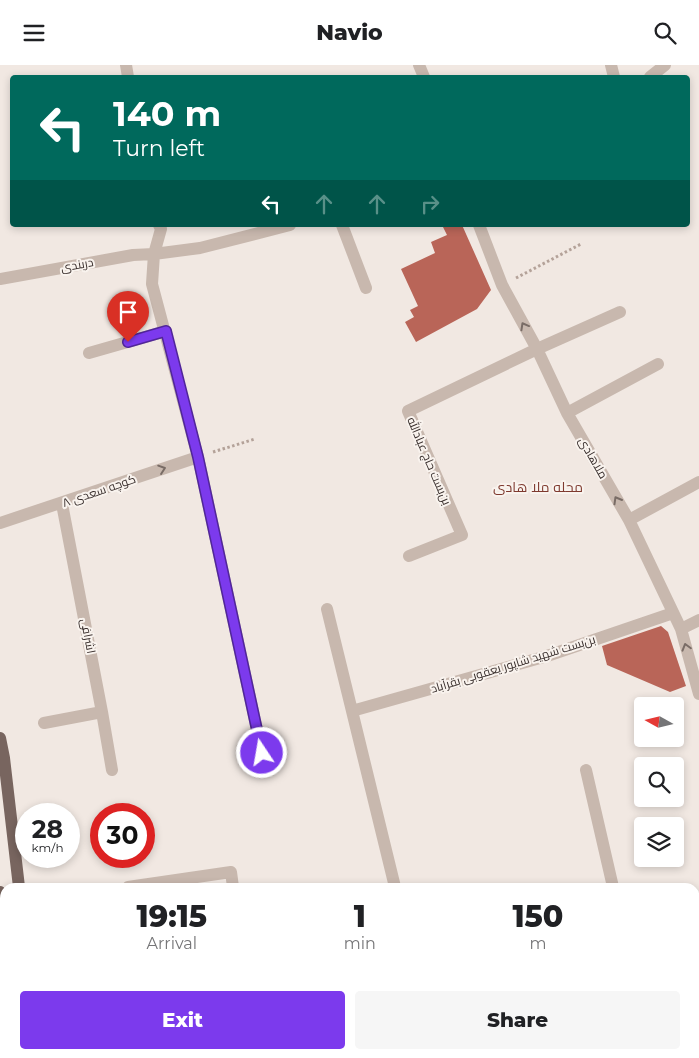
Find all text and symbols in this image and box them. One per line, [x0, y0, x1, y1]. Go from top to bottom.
icon: menu [20, 19, 48, 47]
text: Navio [316, 19, 383, 46]
icon: search [651, 19, 679, 47]
text: 140 m [113, 92, 221, 135]
icon: left [30, 95, 95, 160]
text: Turn left [113, 135, 205, 162]
icon: left [257, 190, 285, 218]
icon: ahead [310, 190, 338, 218]
icon: ahead [363, 190, 391, 218]
icon: right [416, 190, 444, 218]
street label: دربندی [59, 254, 95, 275]
pin [107, 291, 149, 342]
icon: arrive [114, 298, 142, 326]
one-way arrow [521, 322, 531, 331]
street label: بن‌بست حاج عبادالله [403, 415, 455, 507]
street label: ملاهادی [576, 434, 611, 481]
one-way arrow [158, 465, 166, 475]
street label: کوچه سعدی ۸ [60, 471, 138, 512]
district label: محله ملا هادی [493, 478, 583, 496]
one-way arrow [614, 497, 624, 506]
street label: اشرافی [78, 617, 99, 655]
street label: بن‌بست شهید شاپور یعقوبی بقرآباد [429, 631, 598, 698]
one-way arrow [681, 643, 692, 652]
north arrow [634, 697, 684, 747]
map controls [634, 697, 684, 867]
position arrow [235, 726, 287, 778]
button: search [634, 757, 684, 807]
speed limit sign: 30 [90, 803, 155, 868]
text: 28 [32, 814, 63, 844]
button: layers [634, 817, 684, 867]
text: km/h [31, 840, 64, 855]
text: 19:15 [137, 898, 207, 935]
text: 1 [354, 898, 366, 935]
text: 150 [512, 898, 563, 935]
text: Arrival [147, 934, 197, 953]
text: min [344, 934, 376, 953]
text: m [529, 934, 546, 953]
button: Exit [20, 991, 345, 1049]
button: Share [355, 991, 680, 1049]

